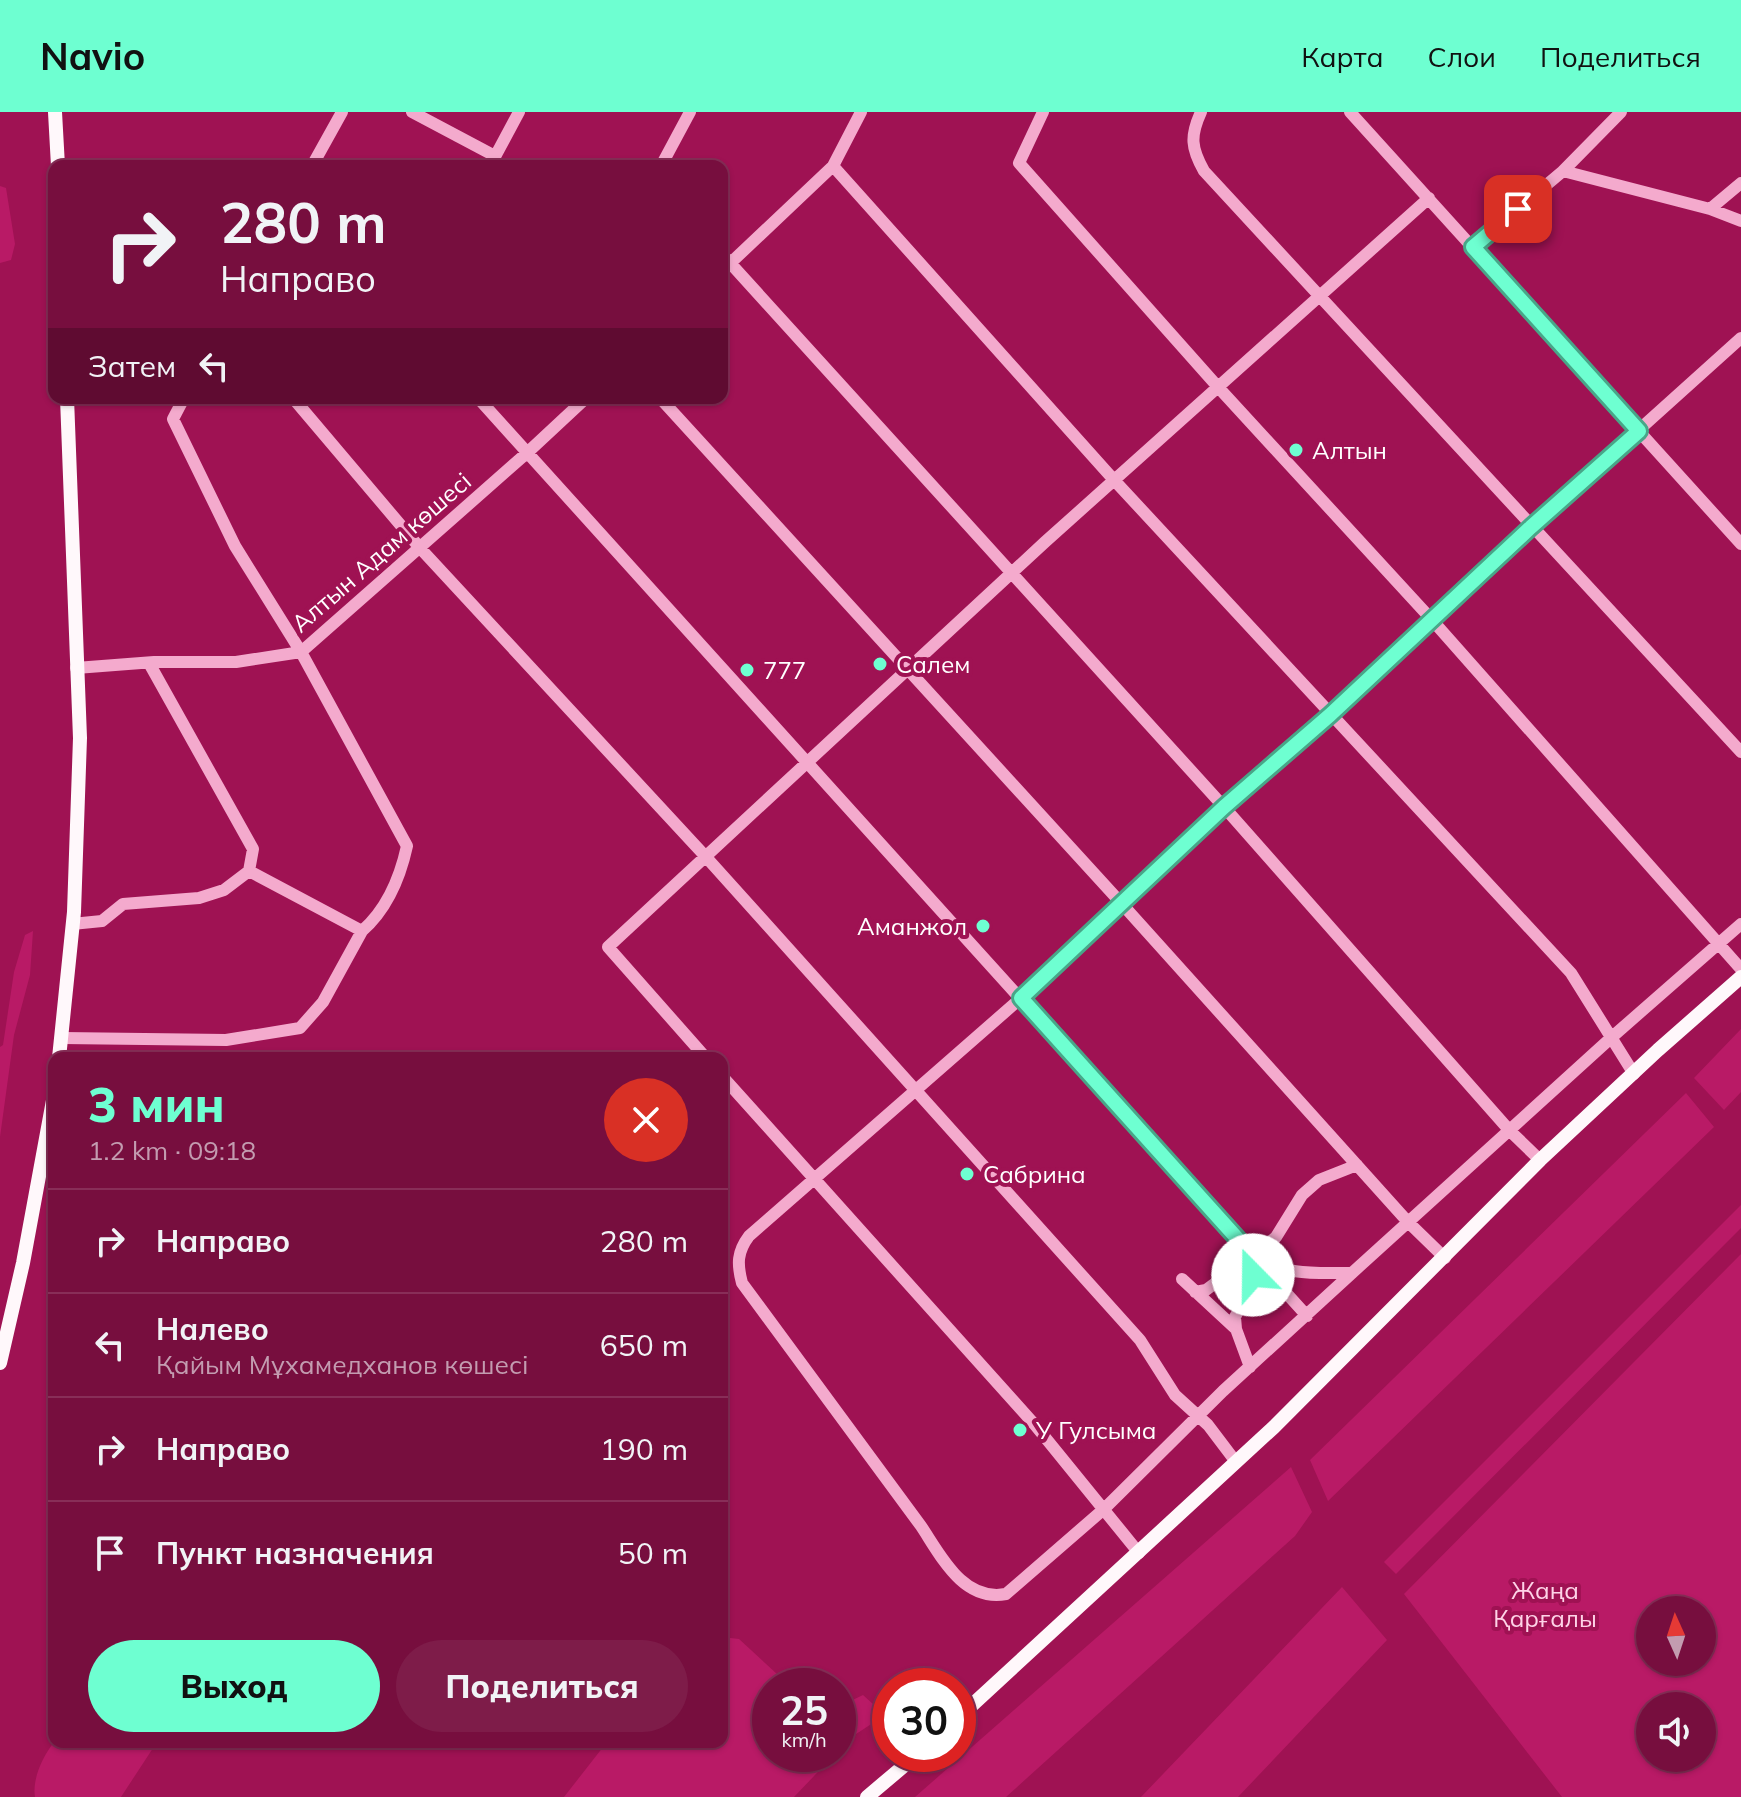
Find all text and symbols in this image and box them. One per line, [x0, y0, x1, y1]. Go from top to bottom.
text: Navio [40, 32, 145, 80]
text: Карта [1301, 39, 1384, 74]
text: Слои [1428, 39, 1496, 74]
text: Поделиться [1540, 39, 1701, 74]
pin [1484, 175, 1552, 243]
text: 280 m [220, 187, 387, 257]
icon: arrive [1496, 187, 1540, 231]
icon: right [88, 192, 192, 296]
text: Направо [220, 256, 376, 301]
icon: left [192, 344, 236, 388]
text: Затем [88, 347, 176, 385]
place label: Алтын [1312, 435, 1387, 465]
marker: Алтын [1287, 441, 1305, 459]
street label: Алтын Адам көшесі [285, 466, 477, 638]
place label: Салем [896, 649, 970, 679]
place label: 777 [763, 655, 806, 685]
marker: Салем [871, 655, 889, 673]
marker: 777 [738, 661, 756, 679]
place label: Аманжол [857, 911, 967, 941]
marker: Аманжол [974, 917, 992, 935]
text: 3 мин [88, 1074, 225, 1134]
button: close [604, 1078, 688, 1162]
text: 1.2 km · 09:18 [88, 1134, 256, 1167]
place label: Сабрина [983, 1159, 1086, 1189]
marker: Сабрина [958, 1165, 976, 1183]
icon: right [88, 1219, 132, 1263]
text: Направо [156, 1222, 290, 1260]
text: 280 m [600, 1222, 688, 1260]
position arrow [1211, 1233, 1295, 1317]
text: Налево [156, 1310, 269, 1348]
icon: left [88, 1323, 132, 1367]
text: 650 m [600, 1326, 688, 1364]
text: Қайым Мұхамедханов көшесі [156, 1348, 529, 1381]
place label: У Гулсыма [1035, 1415, 1156, 1445]
marker: У Гулсыма [1011, 1421, 1029, 1439]
icon: right [88, 1427, 132, 1471]
text: Направо [156, 1430, 290, 1468]
text: 190 m [600, 1430, 688, 1468]
icon: arrive [88, 1531, 132, 1575]
text: Пункт назначения [156, 1534, 434, 1572]
text: 50 m [618, 1534, 688, 1572]
park label: Жаңа Қарғалы [1493, 1575, 1597, 1633]
north arrow [1636, 1596, 1716, 1676]
map controls [1636, 1596, 1716, 1772]
button: Выход [88, 1640, 380, 1732]
button: Поделиться [396, 1640, 688, 1732]
speed limit sign: 30 [872, 1668, 976, 1772]
text: 25 [780, 1685, 828, 1735]
button: sound [1636, 1692, 1716, 1772]
text: km/h [781, 1727, 827, 1752]

